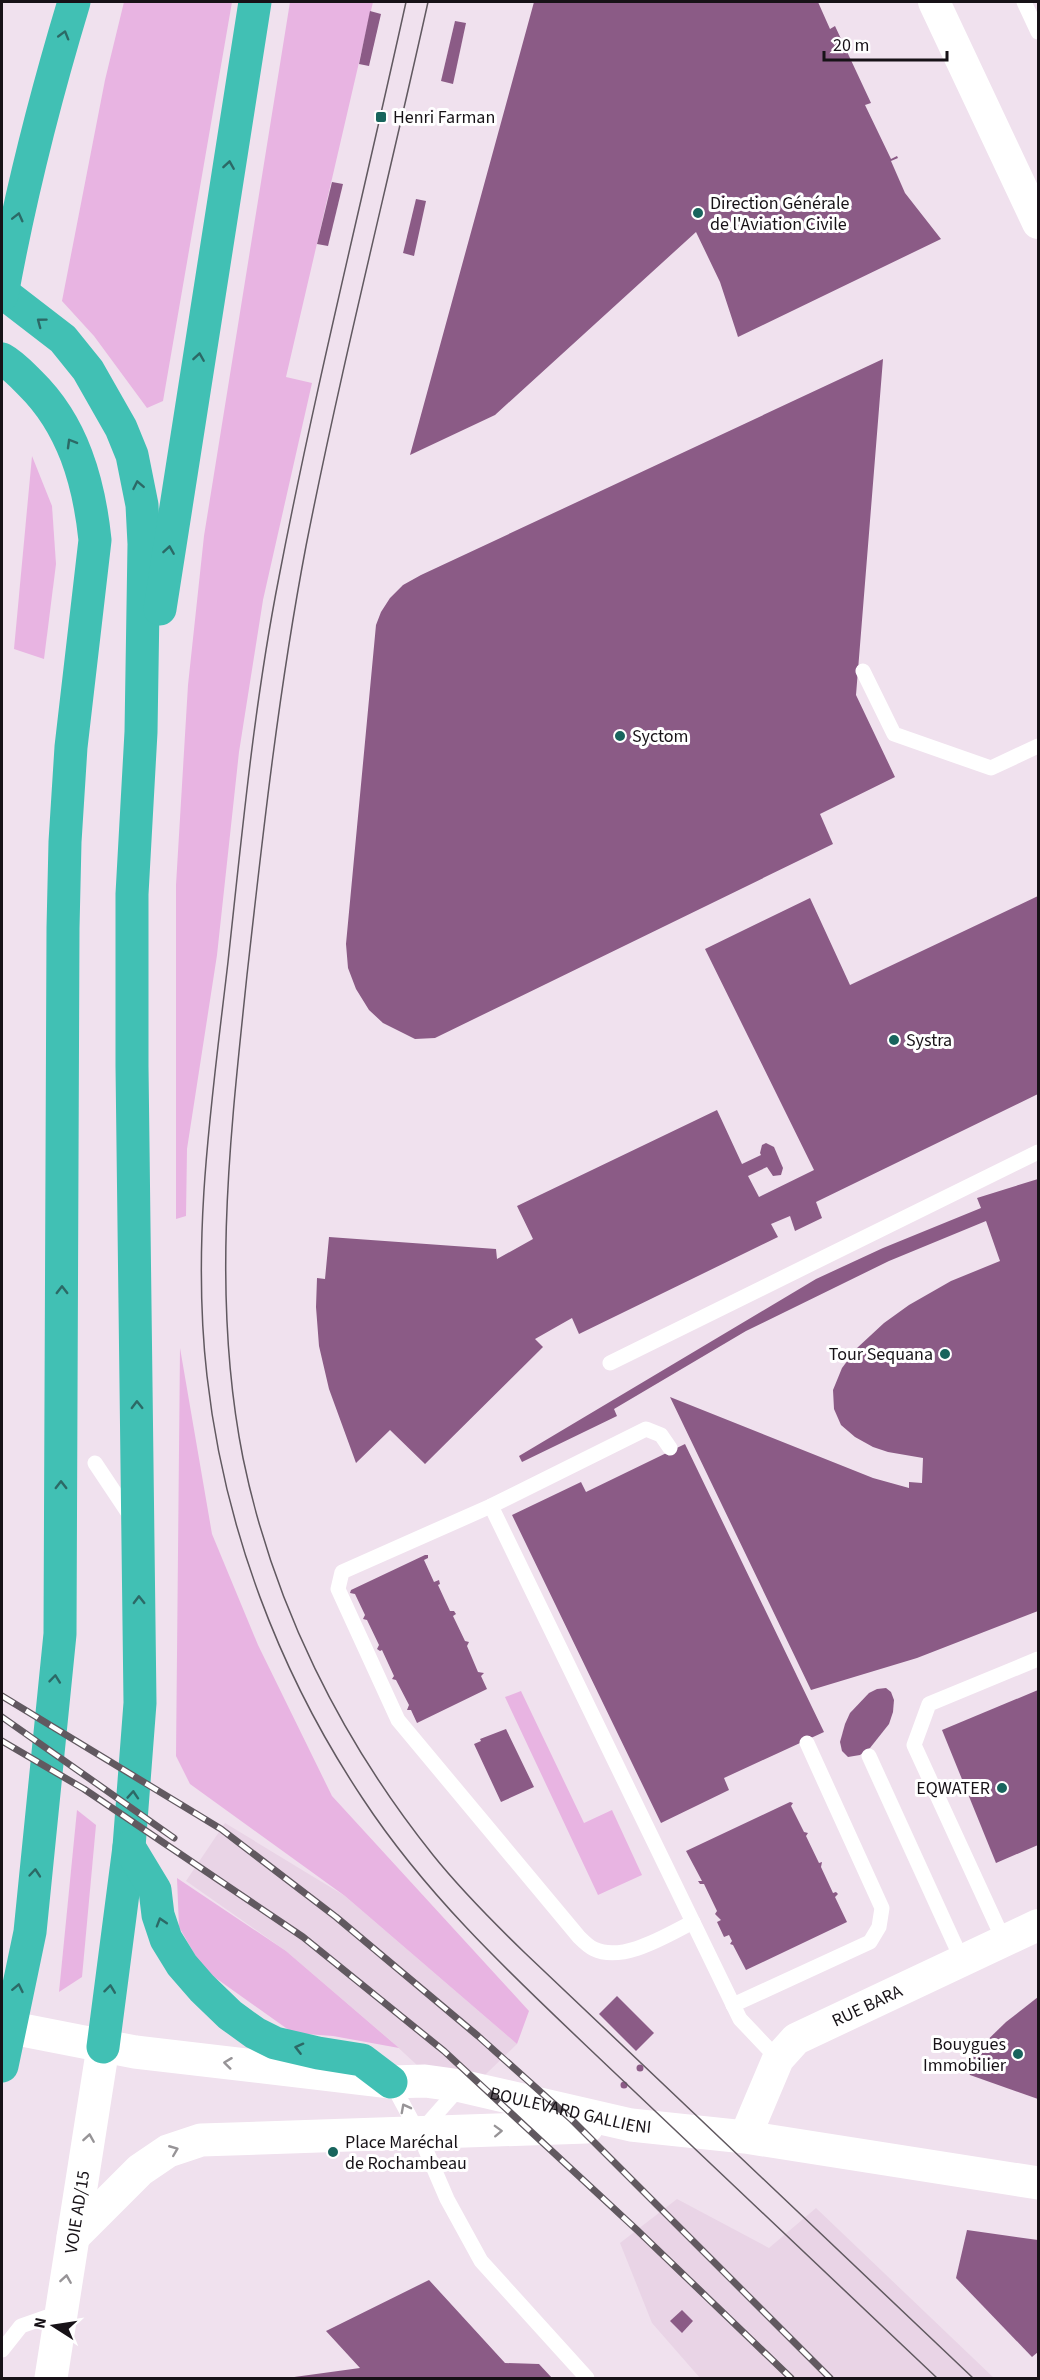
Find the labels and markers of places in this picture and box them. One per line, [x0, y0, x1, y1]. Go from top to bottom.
place label: Henri Farman [393, 105, 495, 130]
marker: Henri Farman [374, 110, 388, 124]
place label: Direction Générale de l'Aviation Civile [710, 191, 850, 237]
marker: Direction Générale de l'Aviation Civile [691, 206, 705, 220]
place label: Syctom [632, 724, 689, 749]
marker: Syctom [613, 729, 627, 743]
place label: Systra [906, 1028, 952, 1053]
marker: Systra [887, 1033, 901, 1047]
place label: Tour Sequana [829, 1342, 933, 1367]
marker: Tour Sequana [938, 1347, 952, 1361]
place label: EQWATER [916, 1776, 990, 1801]
marker: EQWATER [995, 1781, 1009, 1795]
place label: Bouygues Immobilier [923, 2032, 1007, 2078]
marker: Bouygues Immobilier [1011, 2047, 1025, 2061]
place label: Place Maréchal de Rochambeau [345, 2130, 467, 2176]
marker: Place Maréchal de Rochambeau [326, 2145, 340, 2159]

